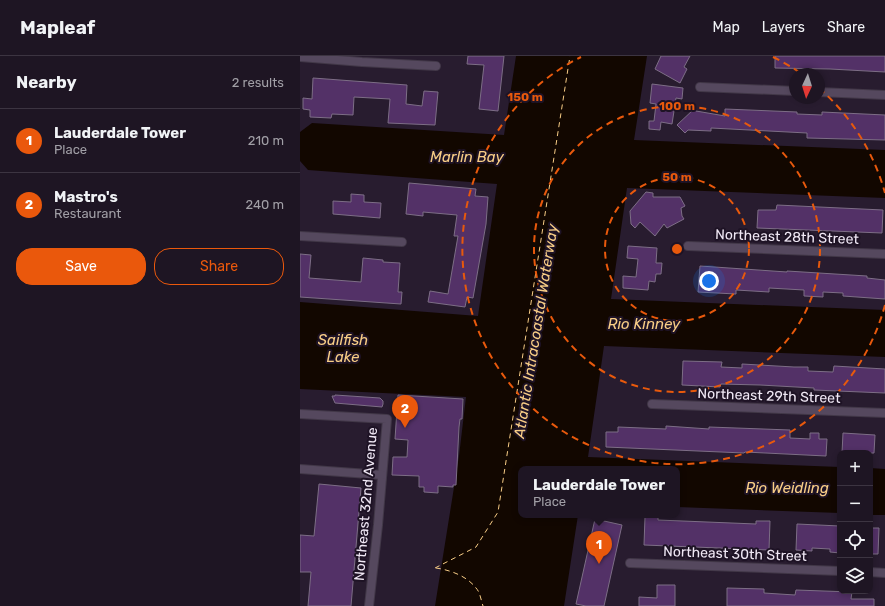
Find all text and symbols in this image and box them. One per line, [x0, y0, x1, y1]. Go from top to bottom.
text: Mapleaf [20, 16, 95, 39]
text: Map [713, 19, 740, 36]
text: Layers [762, 19, 805, 36]
text: Share [827, 19, 865, 36]
north arrow [789, 68, 825, 104]
text: Nearby [16, 72, 77, 92]
text: 2 results [232, 75, 284, 90]
text: 150 m [507, 90, 543, 104]
text: 100 m [659, 99, 695, 113]
text: Lauderdale Tower [54, 124, 186, 142]
text: 1 [26, 133, 32, 148]
text: 210 m [248, 133, 284, 148]
text: Place [54, 142, 87, 157]
water label: Marlin Bay [430, 148, 505, 166]
text: 50 m [662, 170, 692, 184]
text: Mastro's [54, 188, 118, 206]
text: 2 [25, 197, 33, 212]
text: 240 m [245, 197, 284, 212]
text: Restaurant [54, 206, 121, 221]
water label: Atlantic Intracoastal Waterway [510, 222, 562, 440]
street label: Northeast 28th Street [715, 226, 860, 248]
centre of rings [670, 242, 684, 256]
button: Save [16, 248, 146, 285]
button: Share [154, 248, 284, 285]
your location [699, 271, 719, 291]
water label: Rio Kinney [608, 315, 681, 333]
water label: Sailfish Lake [318, 331, 368, 366]
street label: Northeast 29th Street [697, 385, 841, 407]
pin: 2 [392, 395, 418, 428]
street label: Northeast 32nd Avenue [351, 426, 381, 582]
map controls [837, 450, 873, 594]
button: + [837, 450, 873, 486]
popup [518, 466, 680, 518]
text: Lauderdale Tower [533, 476, 665, 494]
water label: Rio Weidling [745, 479, 829, 497]
button: − [837, 486, 873, 522]
text: Place [533, 494, 566, 509]
button: locate [837, 522, 873, 558]
pin: 1 [586, 531, 612, 564]
street label: Northeast 30th Street [663, 543, 808, 565]
button: layers [837, 558, 873, 594]

